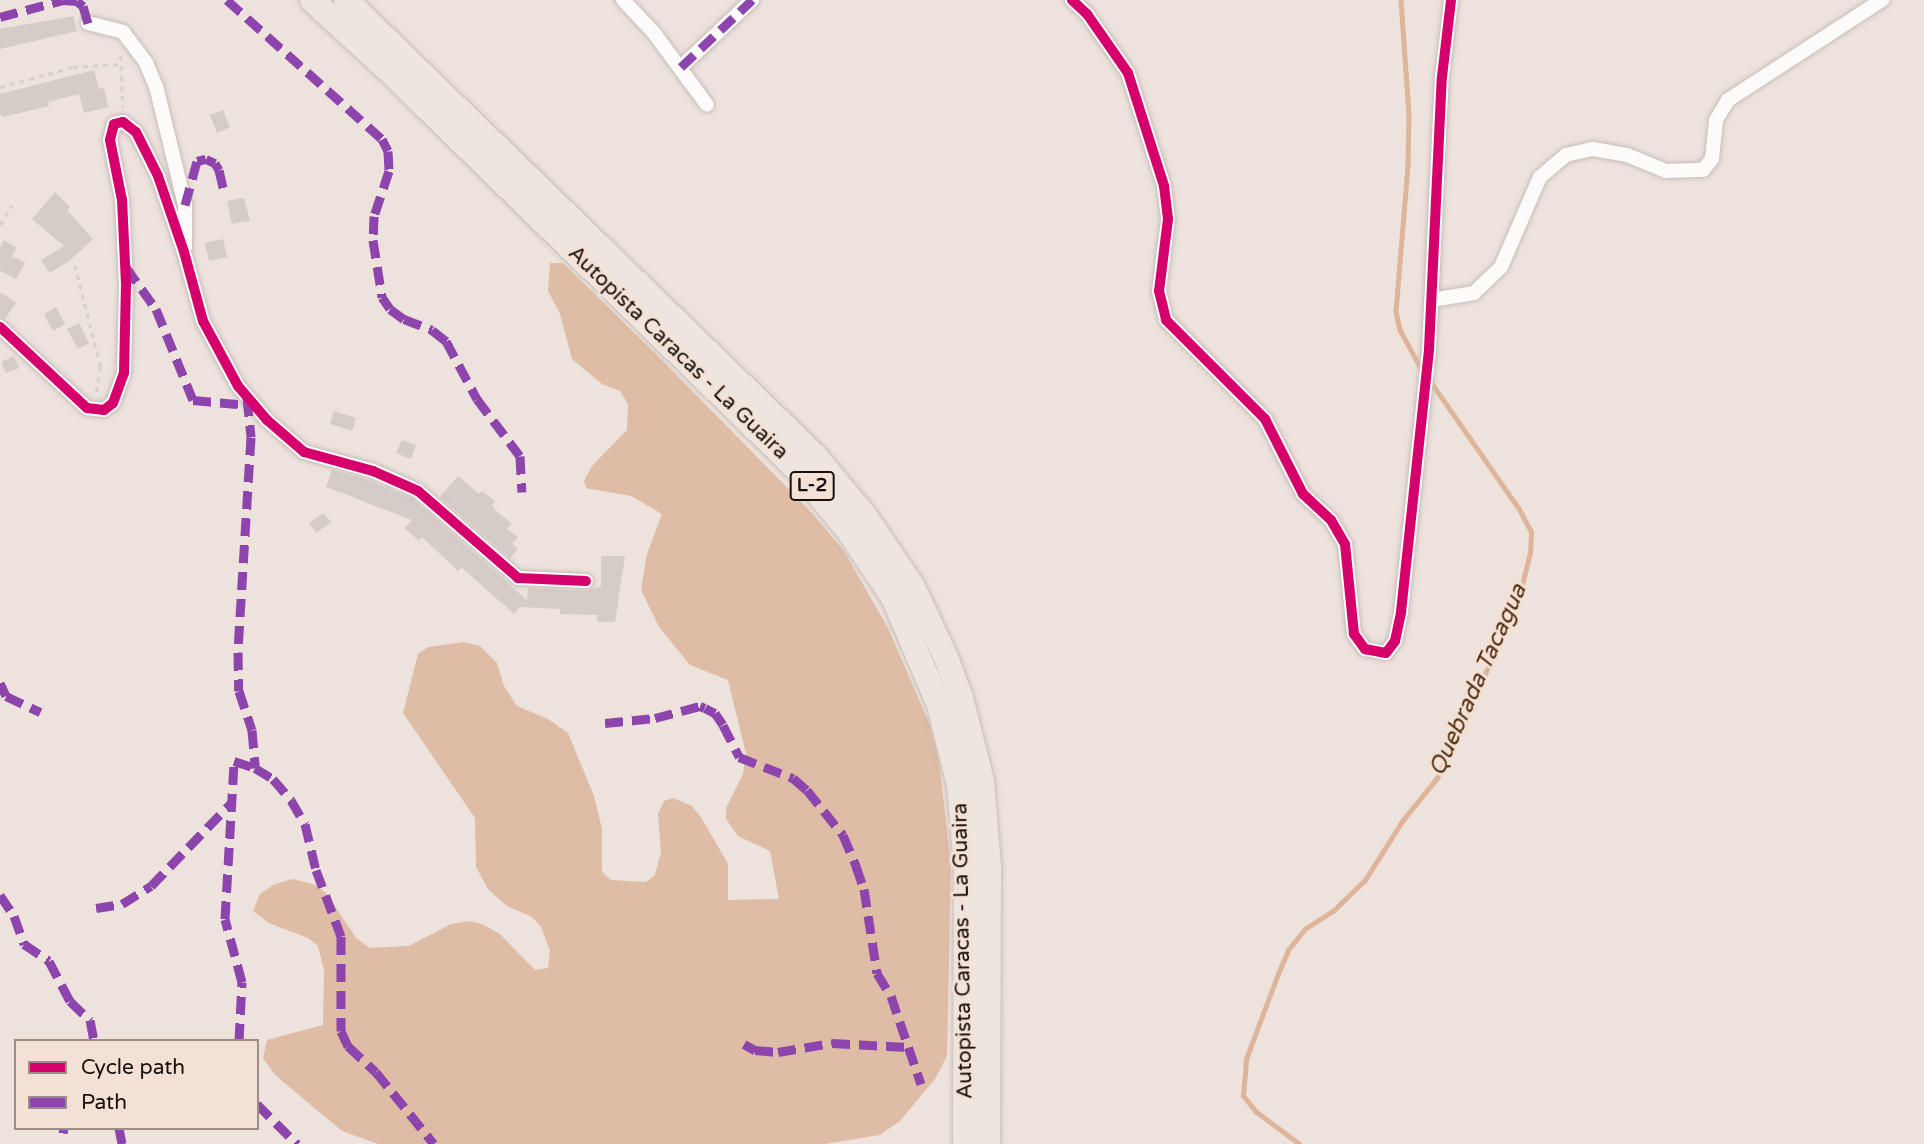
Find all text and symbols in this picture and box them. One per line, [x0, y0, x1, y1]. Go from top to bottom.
street label: Autopista Caracas - La Guaira [563, 241, 793, 465]
road number: L-2 [789, 471, 835, 502]
water label: Quebrada Tacagua [1423, 580, 1533, 780]
street label: Autopista Caracas - La Guaira [948, 803, 978, 1099]
legend [14, 1039, 259, 1130]
text: Cycle path [81, 1055, 185, 1080]
text: Path [81, 1090, 127, 1115]

